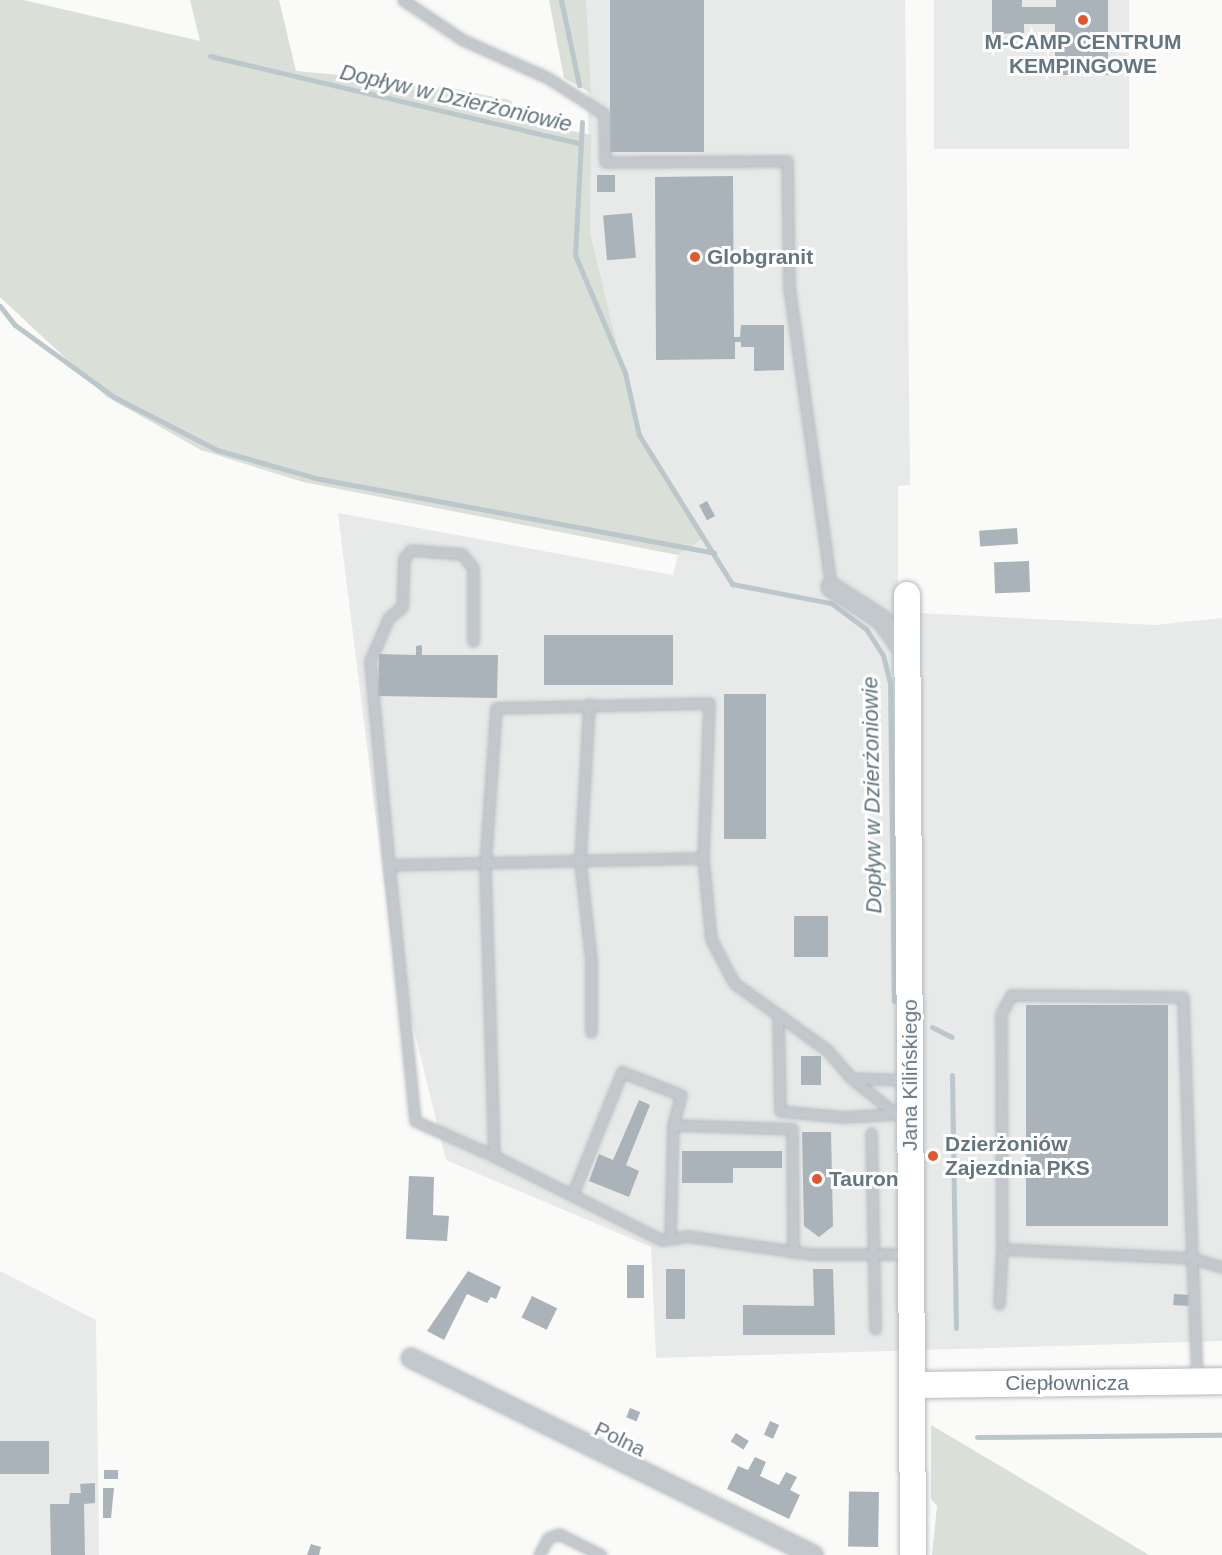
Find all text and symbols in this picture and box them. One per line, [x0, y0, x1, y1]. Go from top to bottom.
marker: M-CAMP CENTRUM KEMPINGOWE [1076, 13, 1090, 27]
place label: M-CAMP CENTRUM KEMPINGOWE [984, 29, 1182, 79]
water label: Dopływ w Dzierżoniowie [337, 58, 575, 138]
place label: Globgranit [707, 244, 813, 270]
marker: Globgranit [688, 250, 702, 264]
water label: Dopływ w Dzierżoniowie [857, 676, 887, 914]
street label: Jana Kilińskiego [897, 999, 923, 1151]
place label: Dzierżoniów Zajezdnia PKS [945, 1131, 1090, 1181]
marker: Dzierżoniów Zajezdnia PKS [926, 1149, 940, 1163]
place label: Tauron [829, 1166, 899, 1192]
marker: Tauron [810, 1172, 824, 1186]
street label: Ciepłownicza [1005, 1370, 1129, 1396]
street label: Polna [590, 1416, 650, 1462]

